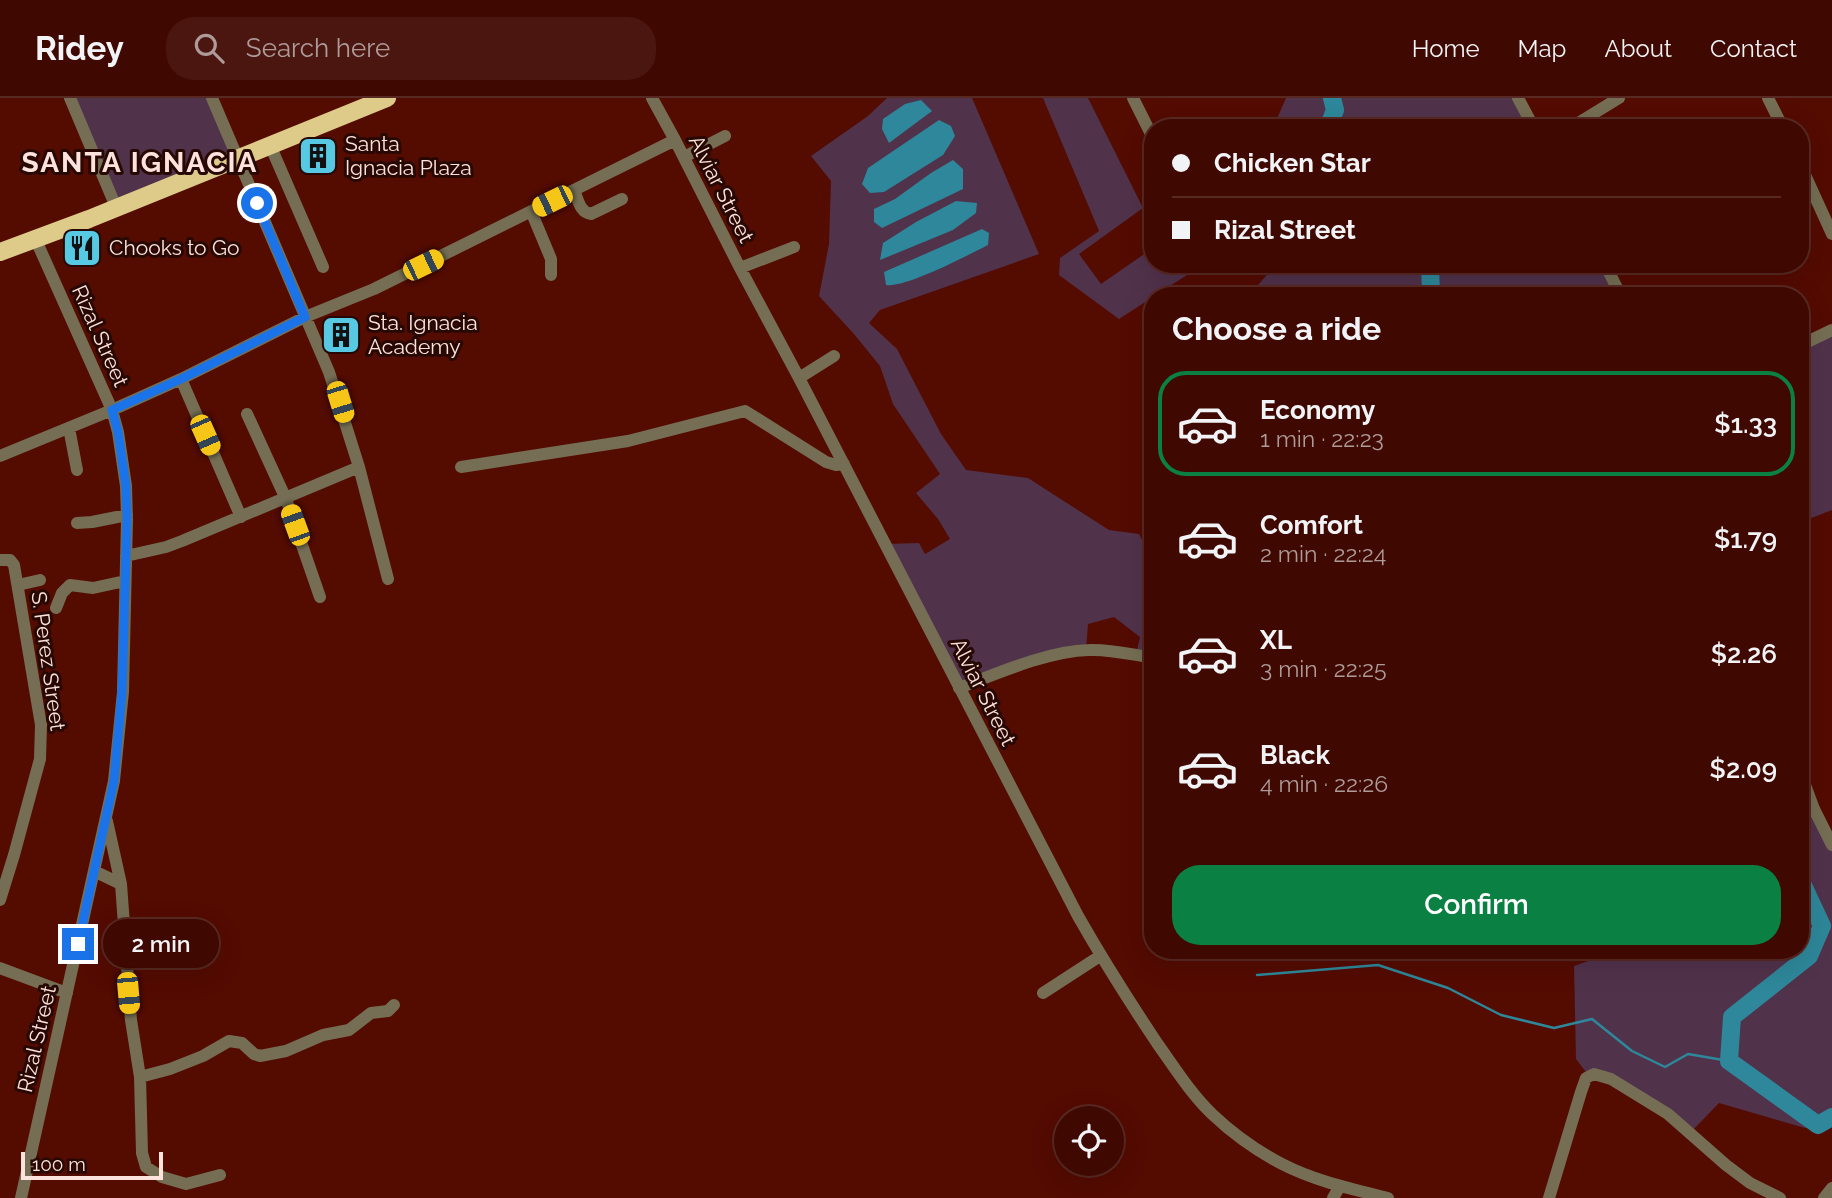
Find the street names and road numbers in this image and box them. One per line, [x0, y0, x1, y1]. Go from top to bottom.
street label: Alviar Street [684, 131, 759, 247]
street label: Rizal Street [67, 281, 134, 390]
street label: S. Perez Street [26, 590, 71, 732]
street label: Alviar Street [946, 634, 1021, 750]
street label: Rizal Street [12, 983, 61, 1095]

